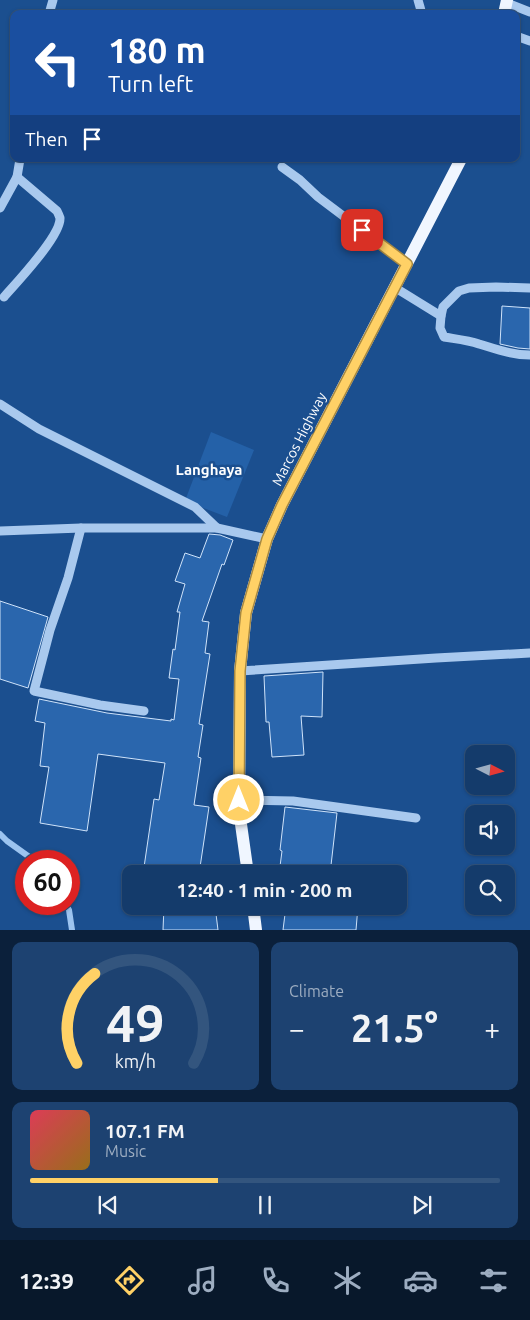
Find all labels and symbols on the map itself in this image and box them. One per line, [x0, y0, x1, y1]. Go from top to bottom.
pin [341, 209, 383, 251]
street label: Marcos Highway [269, 389, 330, 488]
district label: Langhaya [176, 461, 242, 478]
north arrow [465, 745, 515, 795]
position arrow [212, 773, 264, 825]
speed limit sign: 60 [15, 850, 80, 915]

